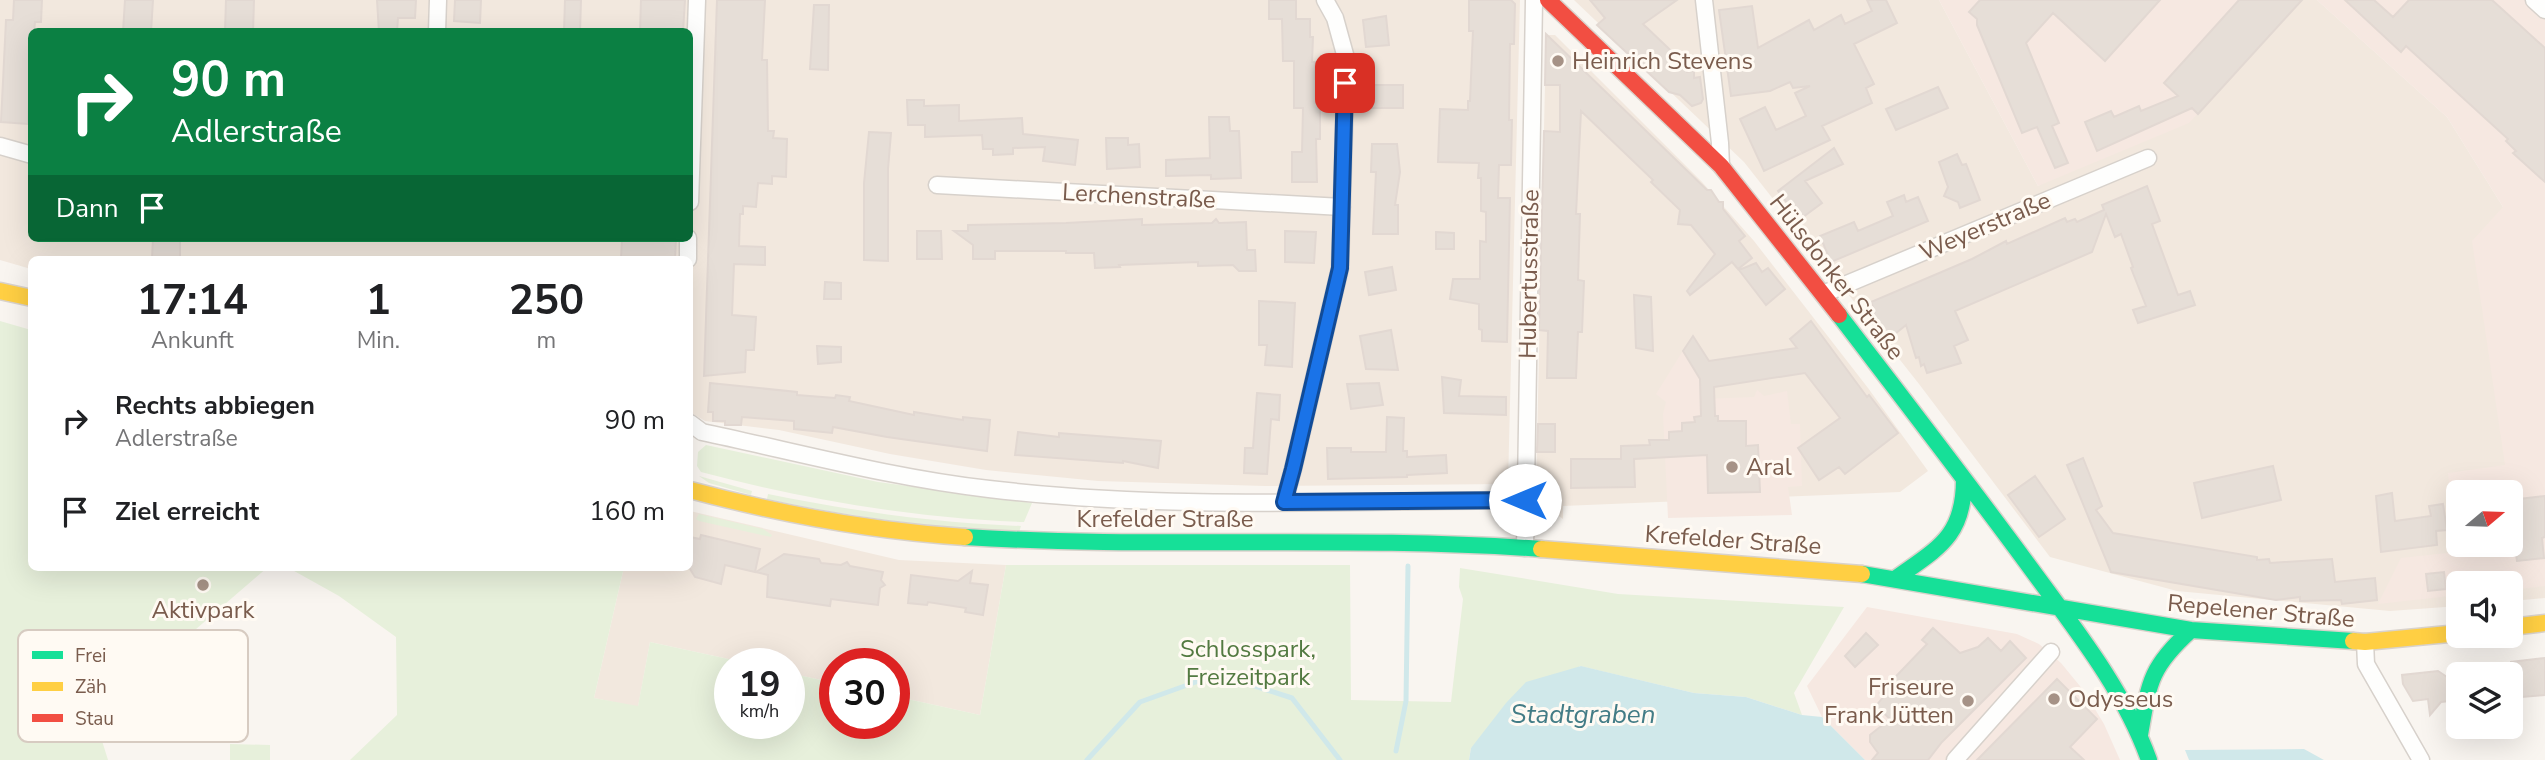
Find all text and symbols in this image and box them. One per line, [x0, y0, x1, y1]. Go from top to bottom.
place label: Heinrich Stevens [1572, 45, 1753, 77]
text: 90 m [171, 46, 286, 113]
pin [1315, 53, 1375, 113]
marker: Heinrich Stevens [1550, 53, 1566, 69]
icon: right [56, 56, 147, 147]
icon: arrive [1326, 64, 1364, 102]
text: Adlerstraße [171, 110, 342, 153]
street label: Lerchenstraße [1061, 176, 1217, 216]
street label: Weyerstraße [1915, 184, 2055, 268]
street label: Hülsdonker Straße [1762, 187, 1912, 367]
icon: arrive [133, 189, 171, 227]
street label: Hubertusstraße [1512, 189, 1546, 359]
text: Dann [56, 191, 119, 226]
text: 17:14 [137, 272, 248, 329]
text: 1 [366, 272, 391, 329]
text: 250 [509, 272, 584, 329]
text: Ankunft [151, 325, 234, 356]
text: Min. [357, 325, 400, 356]
text: m [537, 325, 556, 356]
text: Rechts abbiegen [115, 388, 315, 423]
icon: right [56, 402, 94, 440]
text: 90 m [605, 403, 665, 438]
text: Adlerstraße [115, 423, 238, 454]
place label: Aral [1746, 451, 1792, 483]
marker: Aral [1724, 459, 1740, 475]
position arrow [1488, 463, 1562, 537]
north arrow [2446, 480, 2524, 556]
map controls [2446, 480, 2523, 739]
icon: arrive [56, 493, 94, 531]
text: Ziel erreicht [115, 494, 259, 529]
text: 160 m [589, 494, 665, 529]
street label: Krefelder Straße [1077, 503, 1253, 535]
street label: Krefelder Straße [1644, 518, 1822, 562]
button: sound [2446, 571, 2523, 648]
marker: Aktivpark [195, 577, 211, 593]
street label: Repelener Straße [2166, 587, 2356, 635]
place label: Aktivpark [152, 594, 255, 626]
legend [18, 630, 248, 742]
park label: Schlosspark, Freizeitpark [1180, 633, 1316, 693]
text: Frei [75, 643, 106, 669]
speed limit sign: 30 [819, 648, 910, 739]
text: 19 [738, 661, 781, 708]
button: layers [2446, 662, 2523, 739]
place label: Friseure Frank Jütten [1824, 671, 1954, 731]
text: Zäh [75, 674, 107, 700]
place label: Odysseus [2068, 683, 2173, 715]
marker: Odysseus [2046, 691, 2062, 707]
marker: Friseure Frank Jütten [1960, 693, 1976, 709]
water label: Stadtgraben [1511, 697, 1655, 732]
text: km/h [740, 699, 779, 723]
text: Stau [75, 706, 114, 732]

